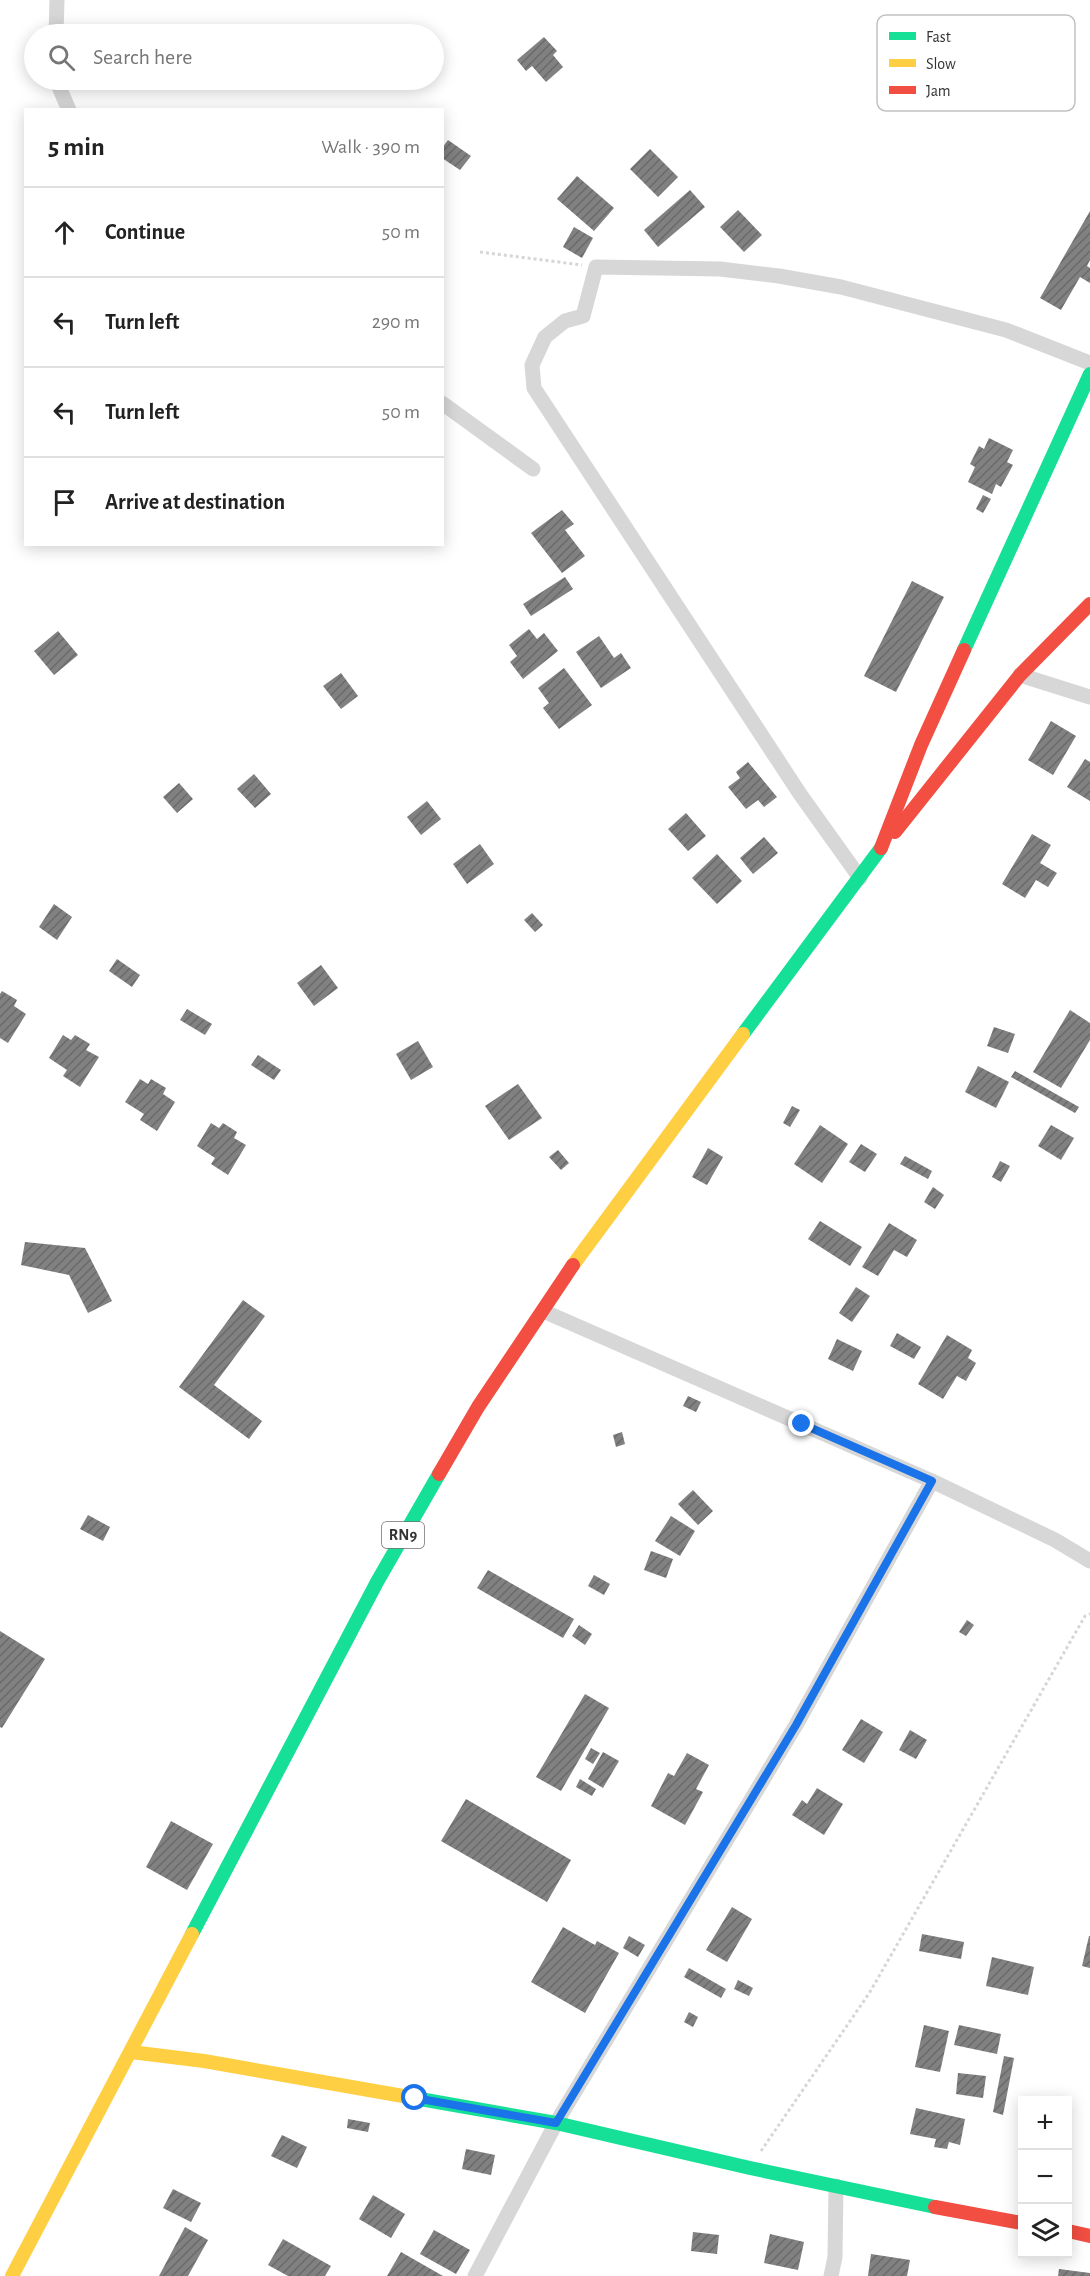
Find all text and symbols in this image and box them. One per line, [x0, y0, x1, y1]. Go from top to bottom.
legend [877, 15, 1075, 111]
search box [24, 24, 444, 90]
text: Fast [926, 29, 951, 45]
icon: search [45, 41, 78, 74]
text: Search here [93, 46, 192, 68]
text: Slow [926, 56, 956, 72]
text: Jam [926, 83, 951, 99]
text: 5 min [48, 134, 105, 160]
text: Walk · 390 m [321, 137, 420, 157]
icon: ahead [48, 216, 81, 249]
text: Continue [105, 221, 185, 243]
text: 50 m [382, 222, 420, 242]
icon: left [48, 306, 81, 339]
text: Turn left [105, 311, 179, 333]
text: 290 m [372, 312, 420, 332]
icon: left [48, 396, 81, 429]
text: Turn left [105, 401, 179, 423]
text: 50 m [382, 402, 420, 422]
icon: arrive [48, 486, 81, 519]
text: Arrive at destination [105, 491, 285, 513]
route end [788, 1410, 814, 1436]
road number: RN9 [382, 1522, 424, 1548]
route start [401, 2084, 427, 2110]
map controls [1018, 2096, 1072, 2258]
button: + [1018, 2096, 1072, 2150]
button: − [1018, 2150, 1072, 2204]
button: layers [1018, 2204, 1072, 2258]

